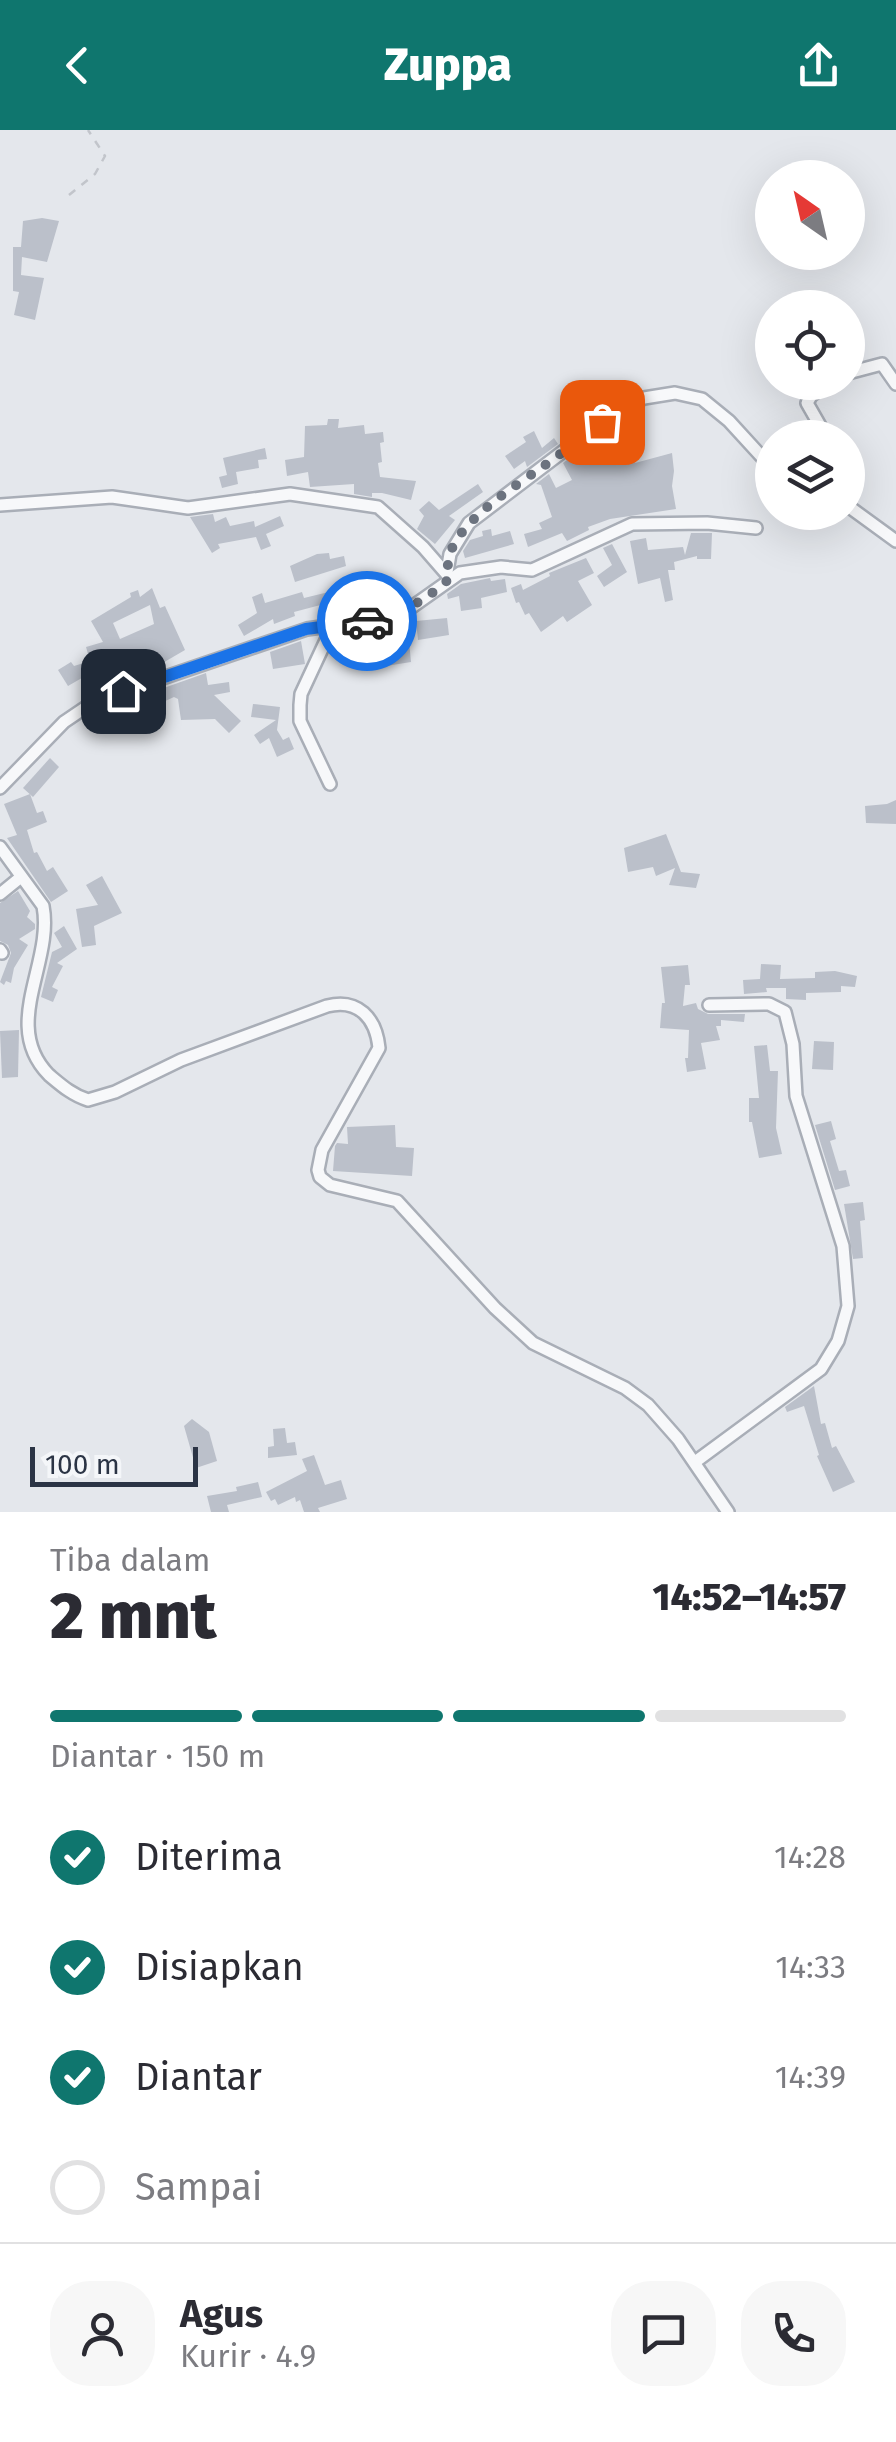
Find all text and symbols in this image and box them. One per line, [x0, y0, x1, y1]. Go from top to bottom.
icon: back [50, 38, 105, 93]
text: Zuppa [384, 38, 512, 92]
icon: share [791, 38, 846, 93]
north arrow [755, 160, 865, 270]
map controls [755, 160, 865, 530]
button: locate [755, 290, 865, 400]
pin [560, 380, 645, 465]
icon: bag [575, 395, 630, 450]
button: layers [755, 420, 865, 530]
courier [317, 571, 417, 671]
icon: car [340, 594, 395, 649]
pin [81, 649, 166, 734]
icon: home [96, 664, 151, 719]
scale bar [30, 1442, 198, 1486]
text: 100 m [45, 1448, 120, 1481]
text: Tiba dalam [50, 1541, 210, 1579]
text: 14:52–14:57 [653, 1574, 846, 1620]
text: 2 mnt [50, 1577, 216, 1655]
text: Diantar · 150 m [50, 1737, 265, 1775]
icon: check [50, 1830, 105, 1885]
text: Diterima [135, 1834, 283, 1880]
text: 14:28 [774, 1838, 846, 1876]
icon: check [50, 1940, 105, 1995]
text: Disiapkan [135, 1944, 304, 1990]
text: 14:33 [775, 1948, 846, 1986]
icon: check [50, 2050, 105, 2105]
text: Diantar [135, 2054, 262, 2100]
text: 14:39 [775, 2058, 846, 2096]
text: Sampai [135, 2164, 263, 2210]
button: person [50, 2281, 155, 2386]
button: chat [611, 2281, 716, 2386]
button: phone [741, 2281, 846, 2386]
text: Agus [180, 2291, 263, 2337]
text: Kurir · 4.9 [180, 2337, 316, 2375]

